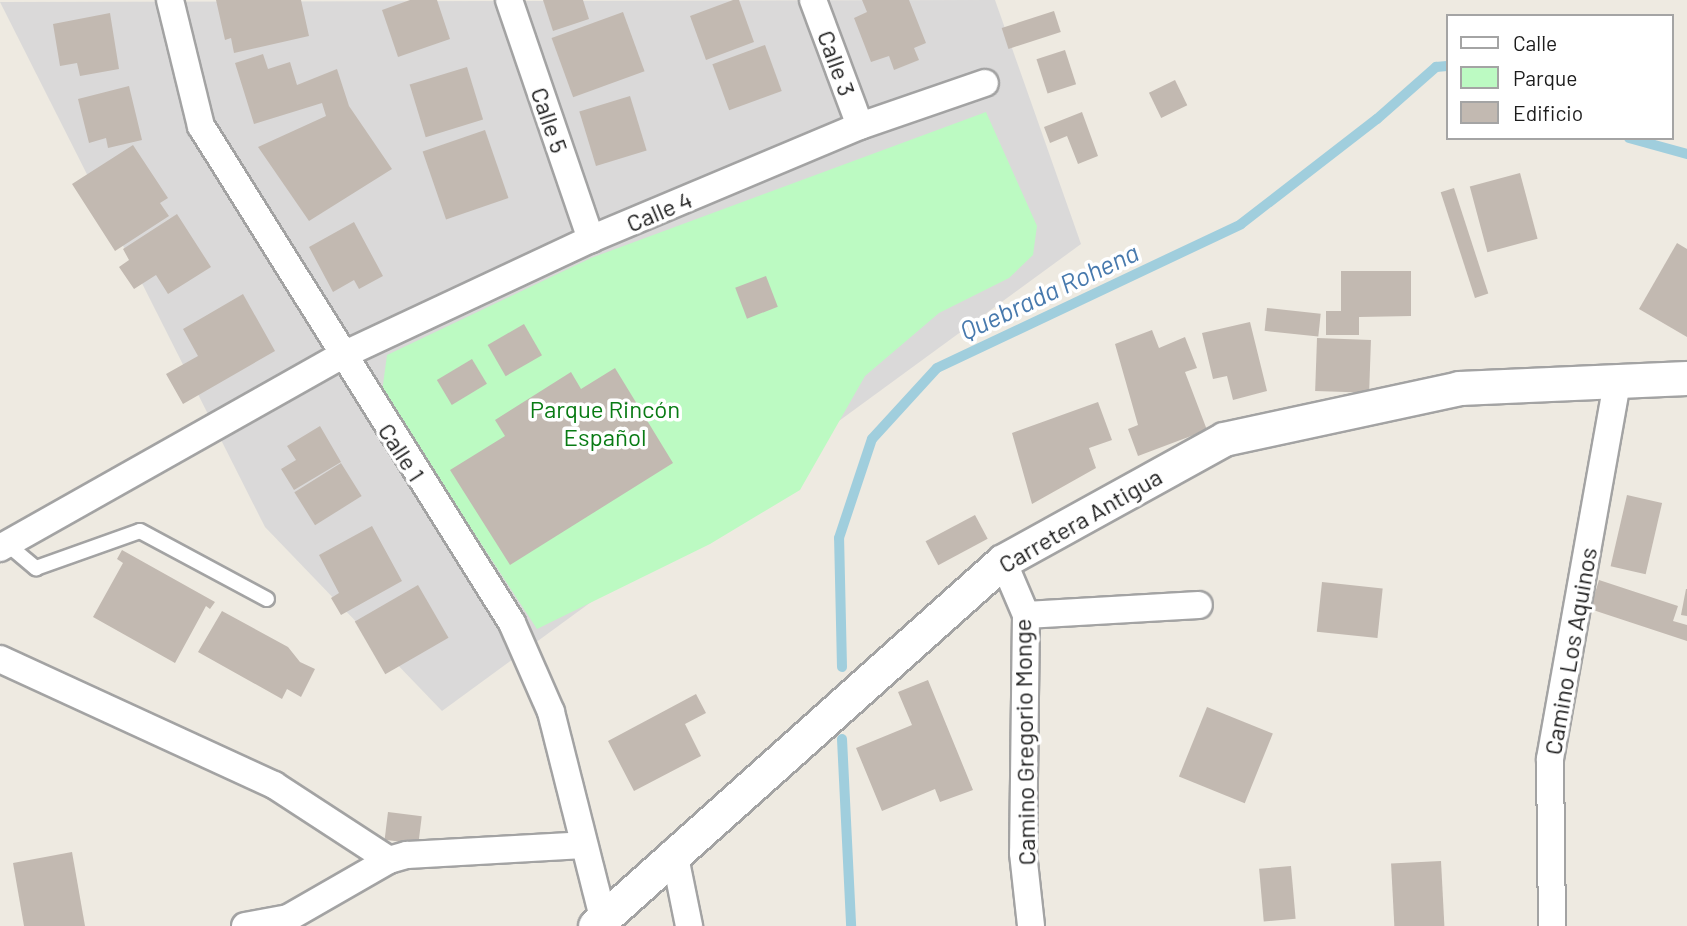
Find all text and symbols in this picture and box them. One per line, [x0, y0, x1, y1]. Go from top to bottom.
legend [1446, 14, 1673, 140]
street label: Calle 3 [812, 26, 862, 100]
text: Calle [1513, 30, 1557, 55]
text: Parque [1513, 65, 1578, 90]
street label: Calle 5 [525, 83, 575, 157]
text: Edificio [1513, 100, 1583, 125]
street label: Calle 4 [622, 184, 696, 238]
water label: Quebrada Rohena [955, 236, 1143, 346]
park label: Parque Rincón Español [530, 395, 680, 451]
street label: Calle 1 [373, 417, 431, 487]
street label: Carretera Antigua [993, 462, 1167, 578]
street label: Camino Los Aquinos [1538, 545, 1602, 757]
street label: Camino Gregorio Monge [1007, 618, 1041, 866]

